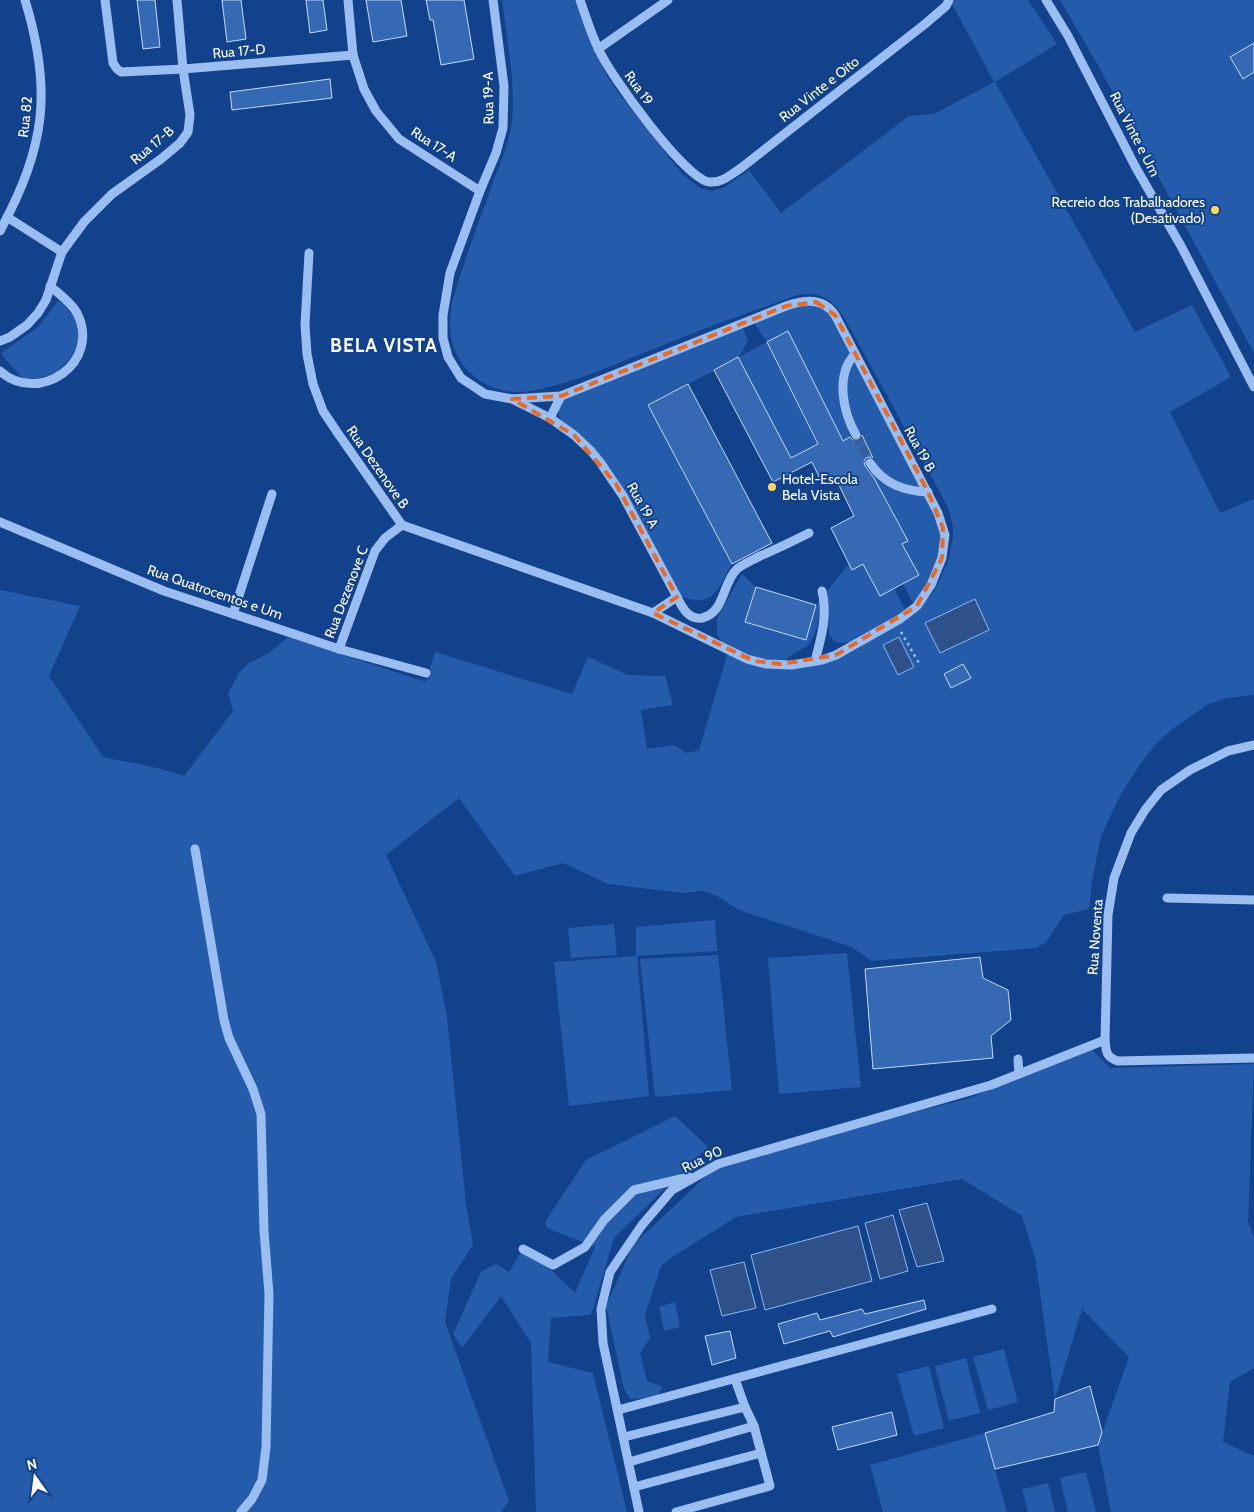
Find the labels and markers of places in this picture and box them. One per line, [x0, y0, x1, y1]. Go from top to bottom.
place label: Recreio dos Trabalhadores (Desativado) [1052, 193, 1205, 227]
marker: Recreio dos Trabalhadores (Desativado) [1209, 204, 1221, 216]
place label: Hotel-Escola Bela Vista [782, 470, 858, 504]
marker: Hotel-Escola Bela Vista [766, 481, 778, 493]

